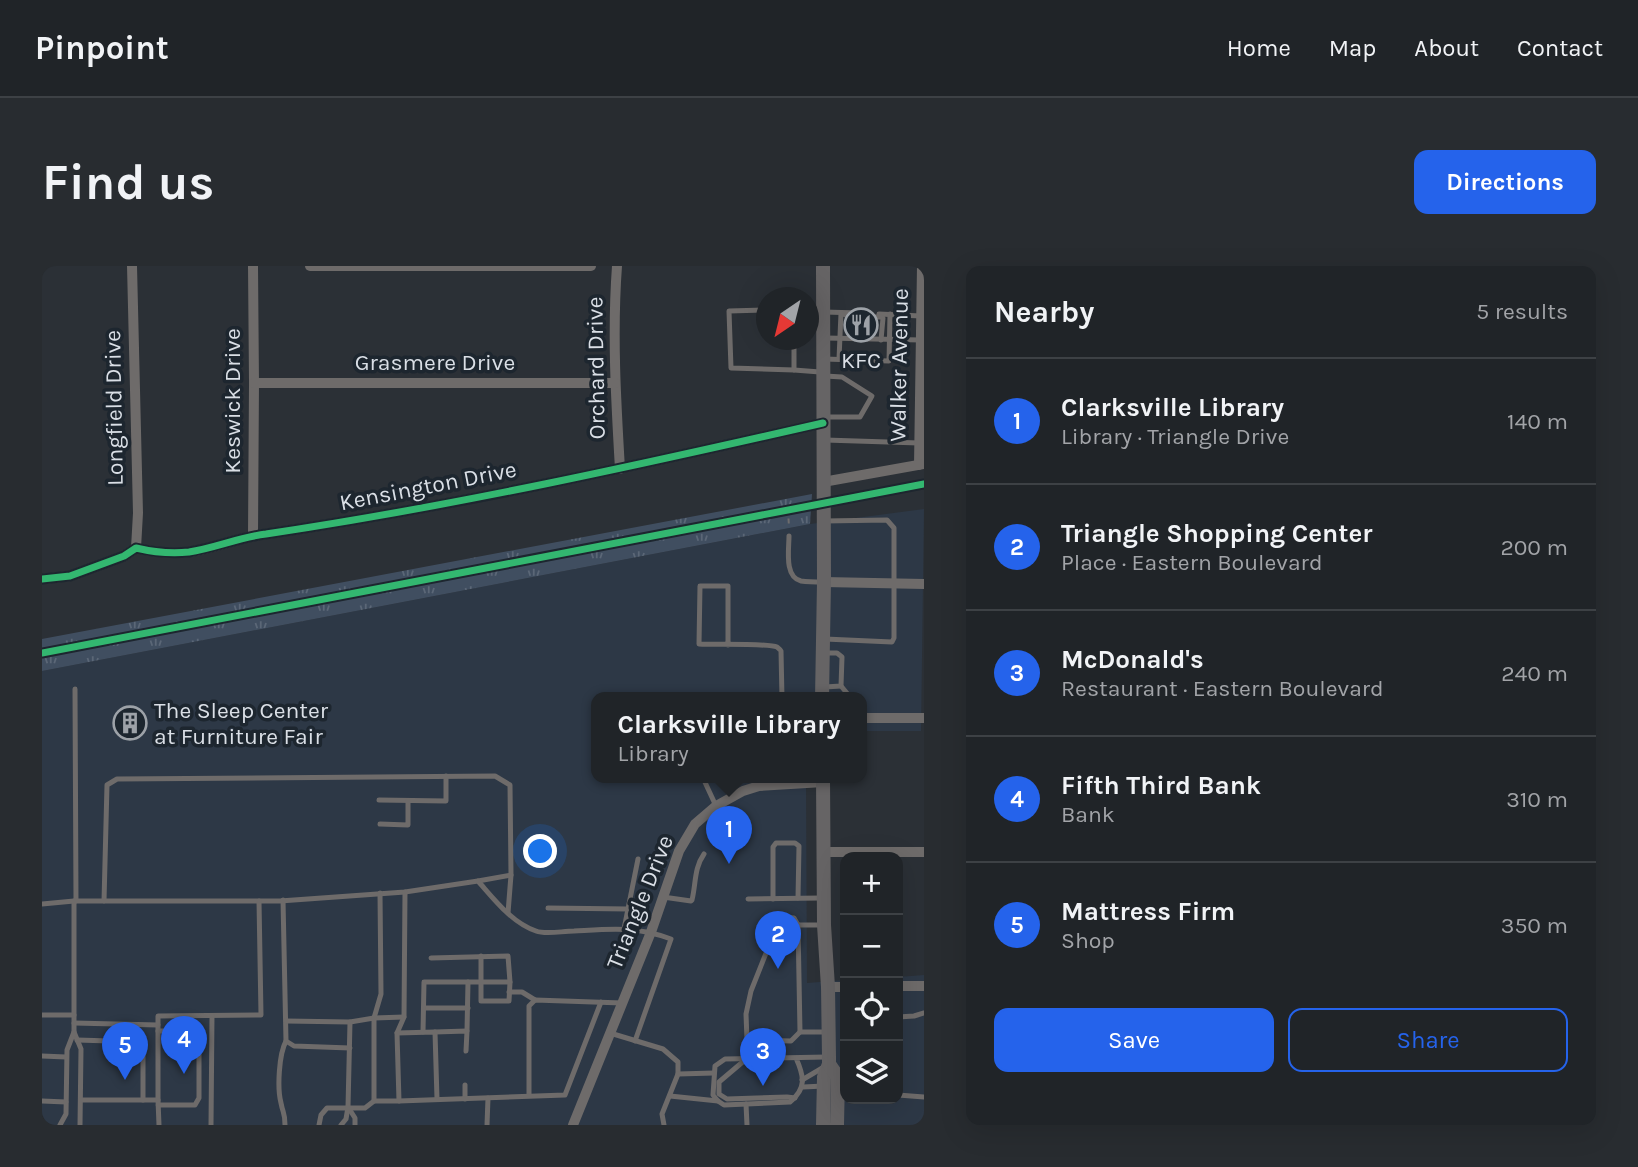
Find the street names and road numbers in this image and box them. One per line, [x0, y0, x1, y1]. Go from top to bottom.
street label: Walker Avenue [884, 288, 914, 442]
street label: Orchard Drive [581, 296, 611, 440]
street label: Keswick Drive [219, 328, 246, 474]
street label: Longfield Drive [99, 330, 129, 486]
street label: Grasmere Drive [355, 349, 515, 376]
street label: Kensington Drive [337, 456, 519, 516]
street label: Triangle Drive [601, 831, 679, 973]

